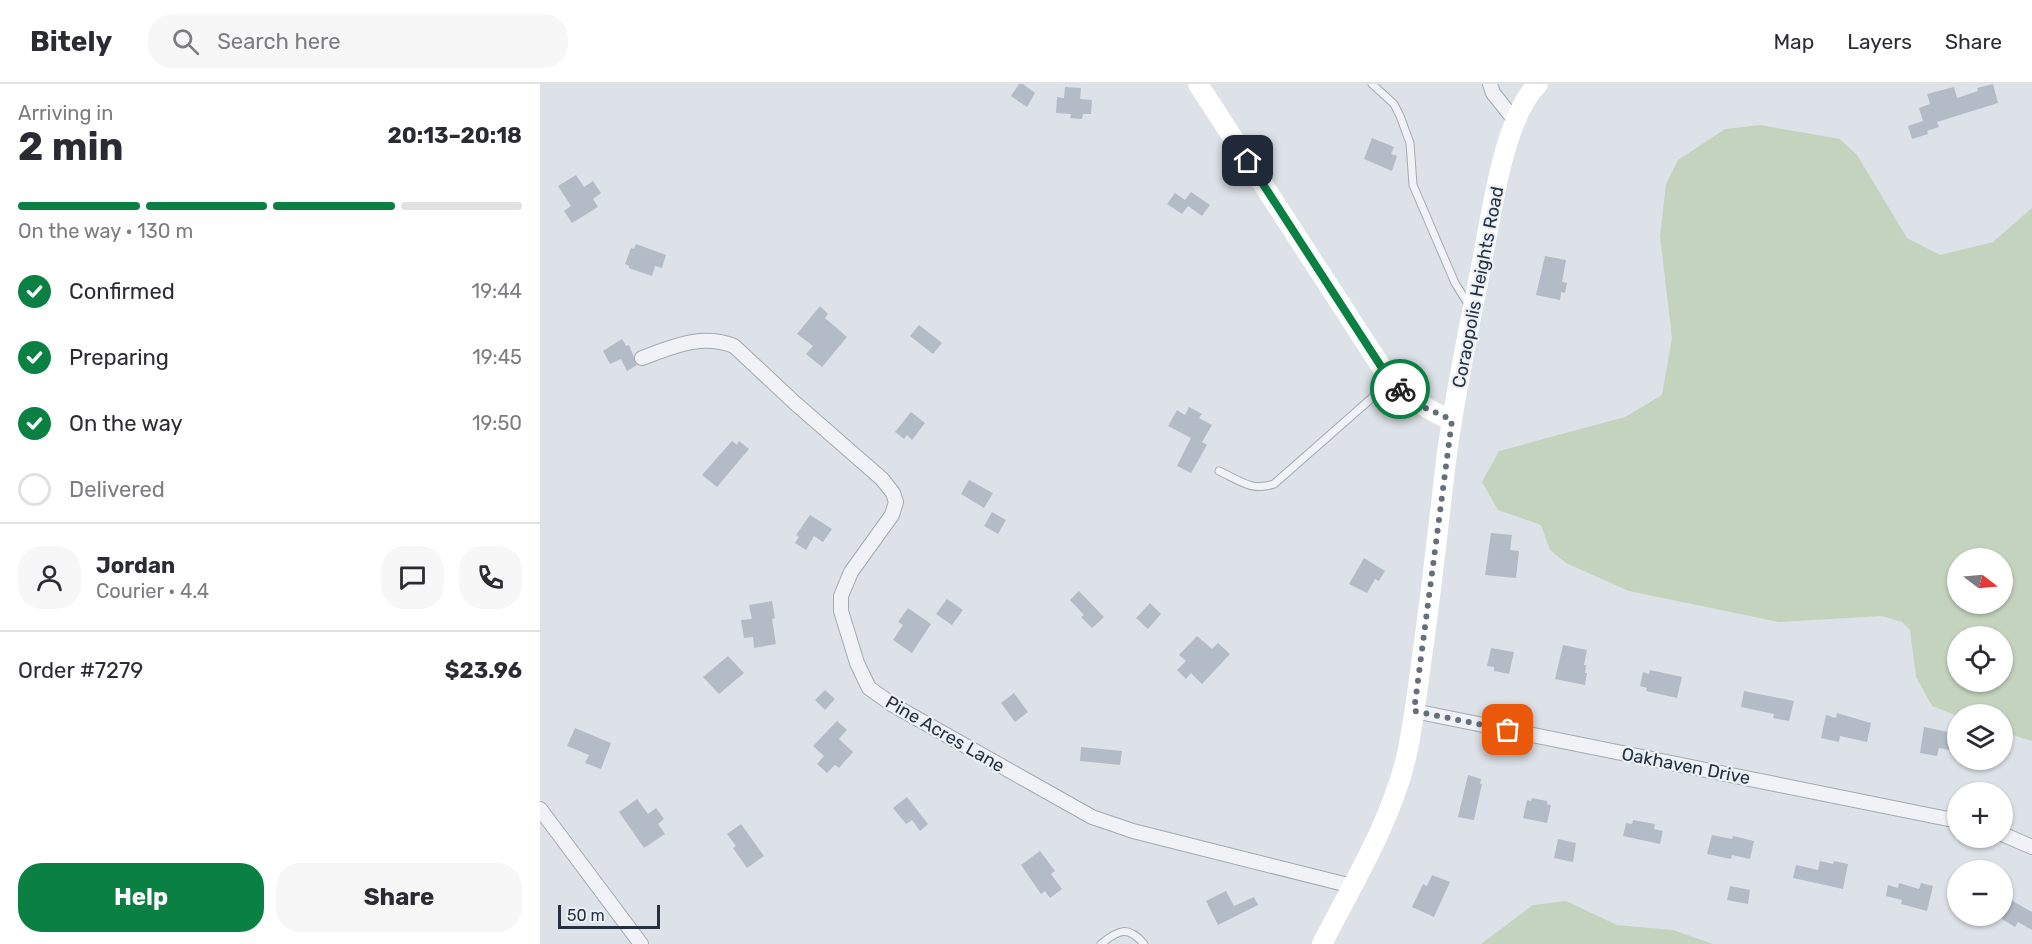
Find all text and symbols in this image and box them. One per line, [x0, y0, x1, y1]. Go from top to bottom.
search box [148, 14, 568, 68]
text: Bitely [30, 25, 112, 58]
icon: search [169, 25, 202, 58]
text: Search here [217, 28, 341, 55]
text: Map [1773, 29, 1814, 54]
text: Layers [1847, 29, 1912, 54]
text: Share [1945, 29, 2002, 54]
text: Arriving in [18, 101, 113, 125]
text: 20:13–20:18 [387, 122, 522, 149]
text: 2 min [18, 124, 124, 170]
pin [1222, 135, 1273, 186]
icon: home [1231, 144, 1264, 177]
street label: Coraopolis Heights Road [1448, 184, 1508, 390]
text: On the way · 130 m [18, 219, 193, 243]
icon: check [18, 275, 51, 308]
text: Confirmed [69, 278, 175, 305]
text: 19:44 [472, 279, 522, 303]
icon: check [18, 341, 51, 374]
text: Preparing [69, 344, 169, 371]
text: 19:45 [472, 345, 522, 369]
courier [1370, 359, 1430, 419]
icon: bike [1384, 373, 1417, 406]
icon: check [18, 407, 51, 440]
text: On the way [69, 410, 183, 437]
text: 19:50 [472, 411, 522, 435]
text: Delivered [69, 476, 165, 503]
button: person [18, 546, 81, 609]
button: chat [381, 546, 444, 609]
button: phone [459, 546, 522, 609]
north arrow [1947, 548, 2013, 614]
map controls [1947, 548, 2013, 926]
text: Jordan [96, 552, 175, 579]
text: Courier · 4.4 [96, 579, 209, 603]
button: locate [1947, 626, 2013, 692]
text: Order #7279 [18, 657, 143, 684]
text: $23.96 [445, 657, 522, 684]
street label: Pine Acres Lane [881, 691, 1009, 777]
pin [1482, 704, 1533, 755]
button: layers [1947, 704, 2013, 770]
icon: bag [1491, 713, 1524, 746]
street label: Oakhaven Drive [1620, 743, 1752, 789]
button: + [1947, 782, 2013, 848]
button: − [1947, 860, 2013, 926]
button: Help [18, 863, 264, 932]
button: Share [276, 863, 522, 932]
scale bar [558, 902, 660, 930]
text: 50 m [567, 906, 605, 925]

